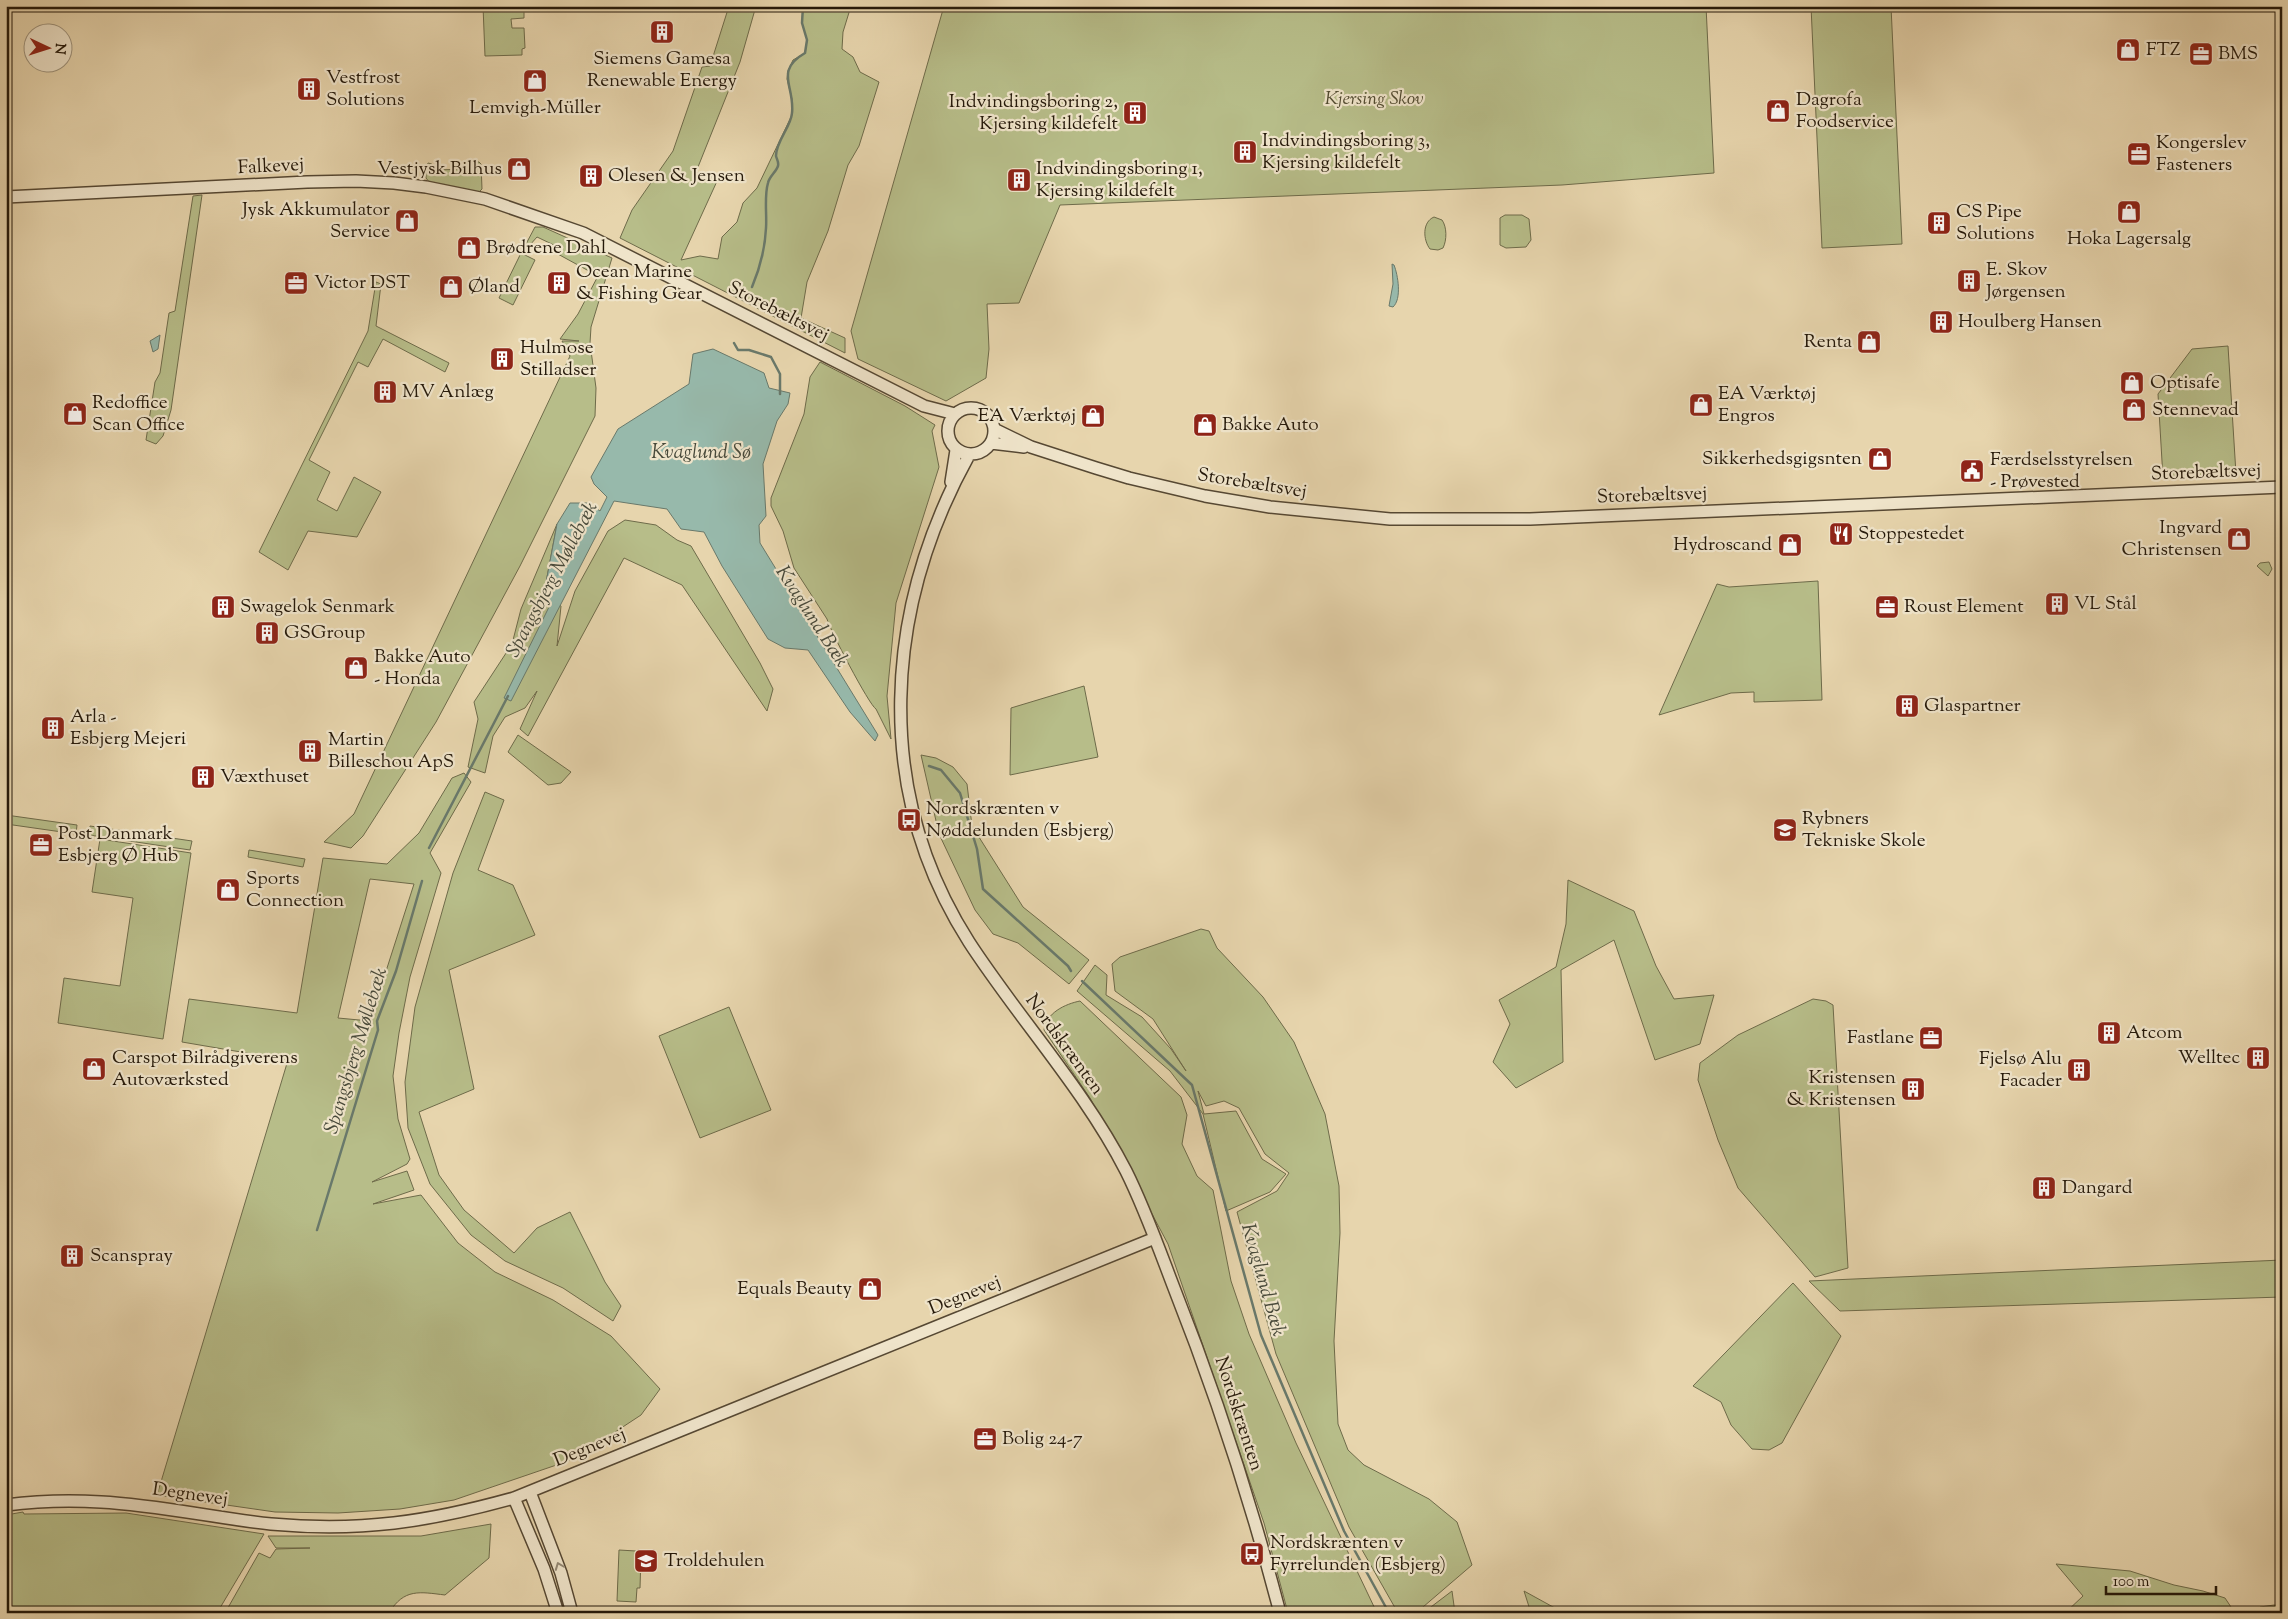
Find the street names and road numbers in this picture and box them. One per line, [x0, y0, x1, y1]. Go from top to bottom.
street label: Falkevej [237, 152, 305, 182]
street label: Storebæltsvej [723, 275, 833, 349]
street label: Storebæltsvej [2150, 458, 2262, 488]
street label: Storebæltsvej [1195, 462, 1309, 506]
street label: Storebæltsvej [1596, 481, 1708, 511]
street label: Nordskrænten [1018, 989, 1110, 1101]
street label: Degnevej [925, 1269, 1005, 1323]
street label: Nordskrænten [1207, 1353, 1269, 1475]
street label: Degnevej [550, 1421, 630, 1475]
street label: Degnevej [150, 1476, 230, 1514]

